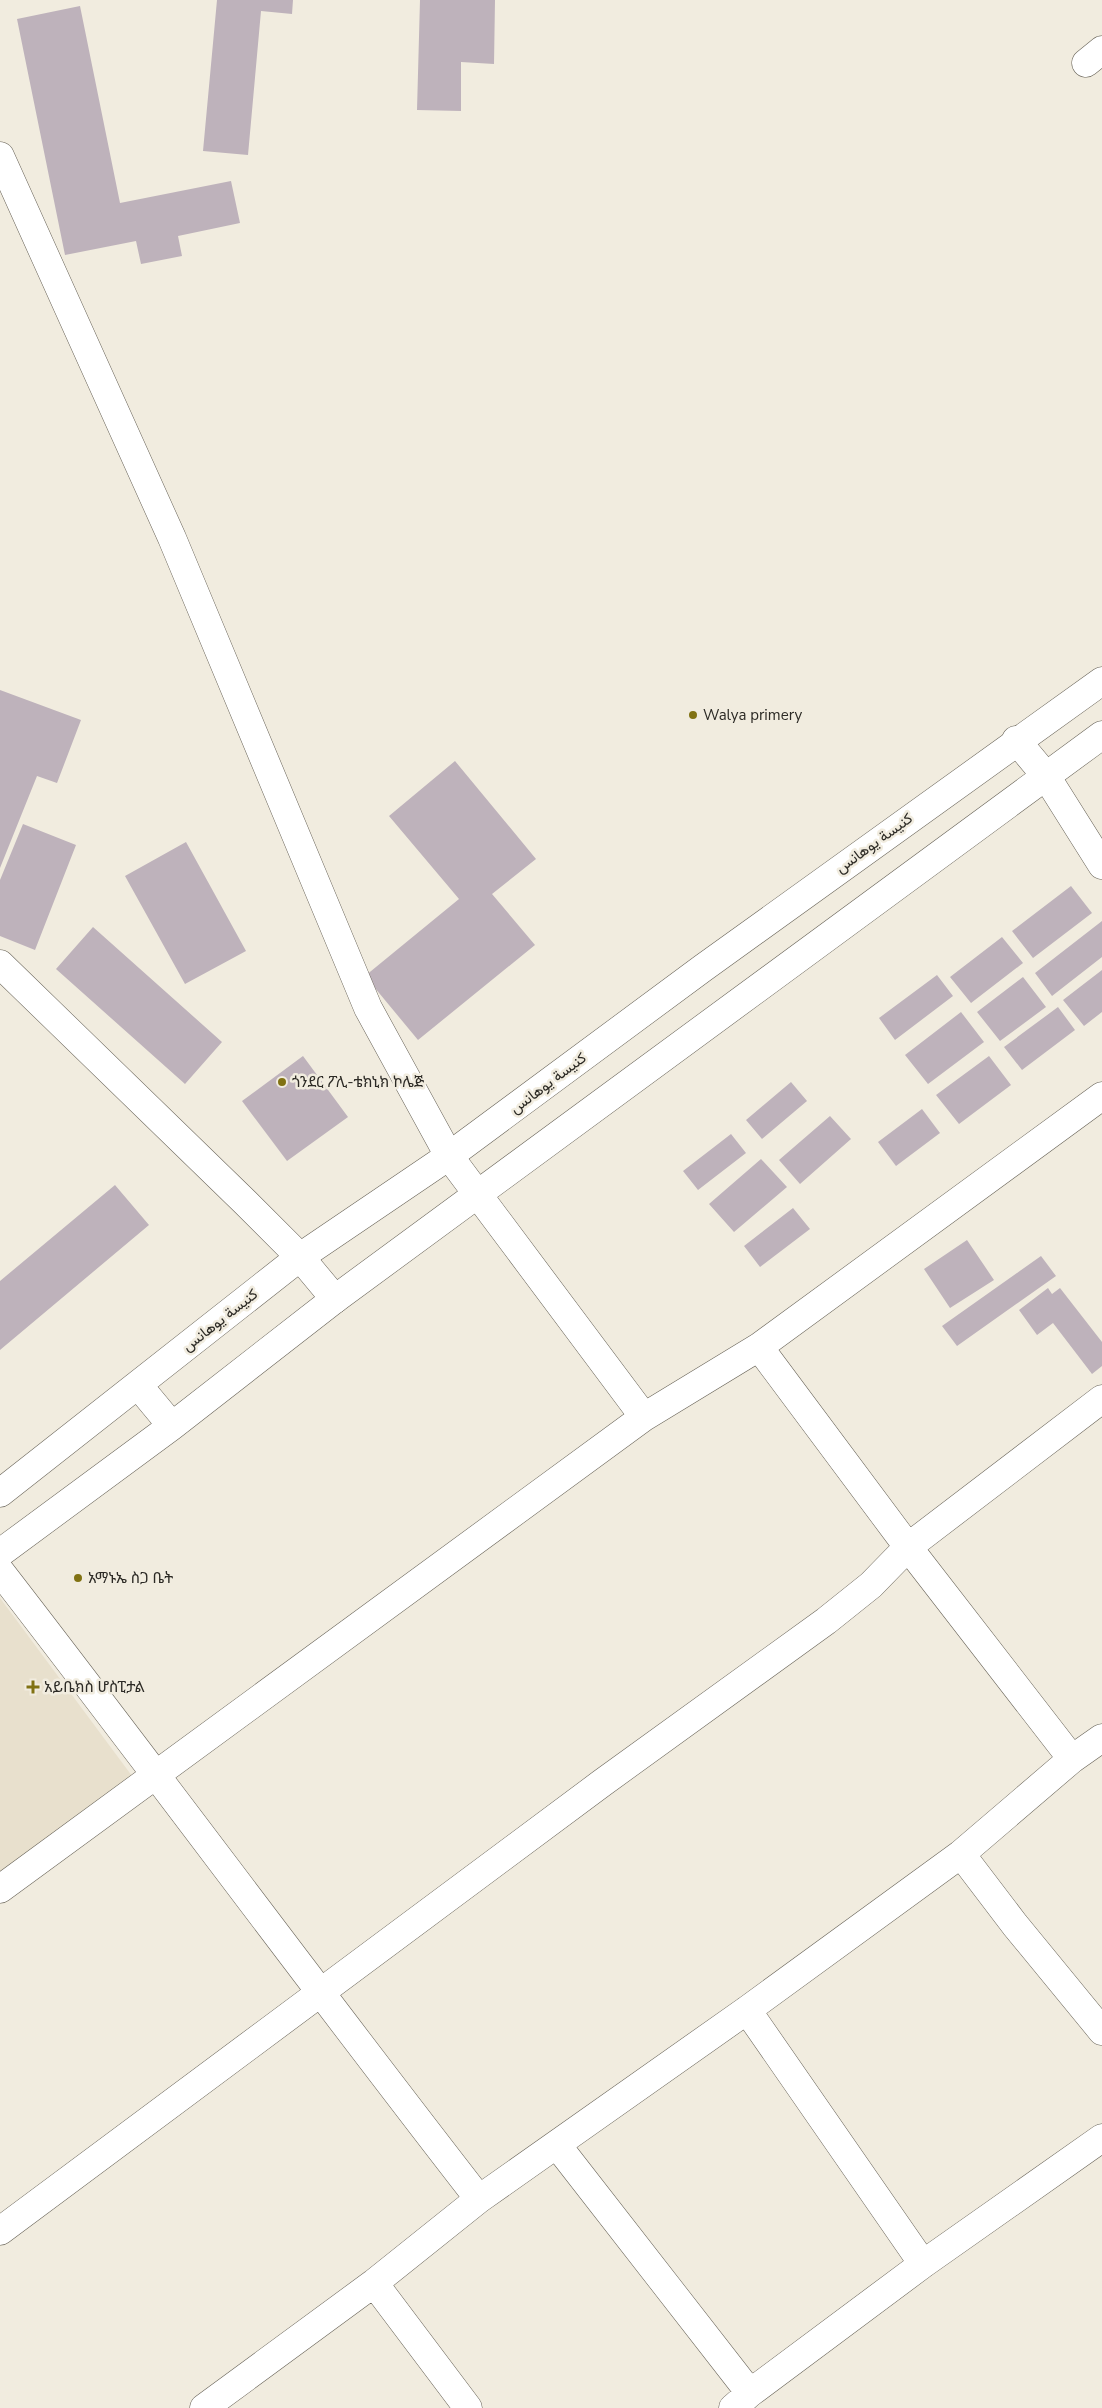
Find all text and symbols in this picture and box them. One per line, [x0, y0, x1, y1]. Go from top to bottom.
place label: Walya primery [703, 705, 802, 725]
marker: Walya primery [687, 709, 699, 721]
street label: كنيسة يوهانس [831, 808, 917, 878]
street label: كنيسة يوهانس [506, 1047, 591, 1118]
place label: ጎንደር ፖሊ-ቴክኒክ ኮሌጅ [292, 1072, 425, 1092]
marker: ጎንደር ፖሊ-ቴክኒክ ኮሌጅ [276, 1076, 288, 1088]
street label: كنيسة يوهانس [178, 1284, 262, 1356]
place label: አማኑኤ ስጋ ቤት [88, 1568, 173, 1588]
marker: አማኑኤ ስጋ ቤት [72, 1572, 84, 1584]
place label: አይቤክስ ሆስፒታል [44, 1677, 145, 1697]
marker: አይቤክስ ሆስፒታል [26, 1680, 40, 1694]

